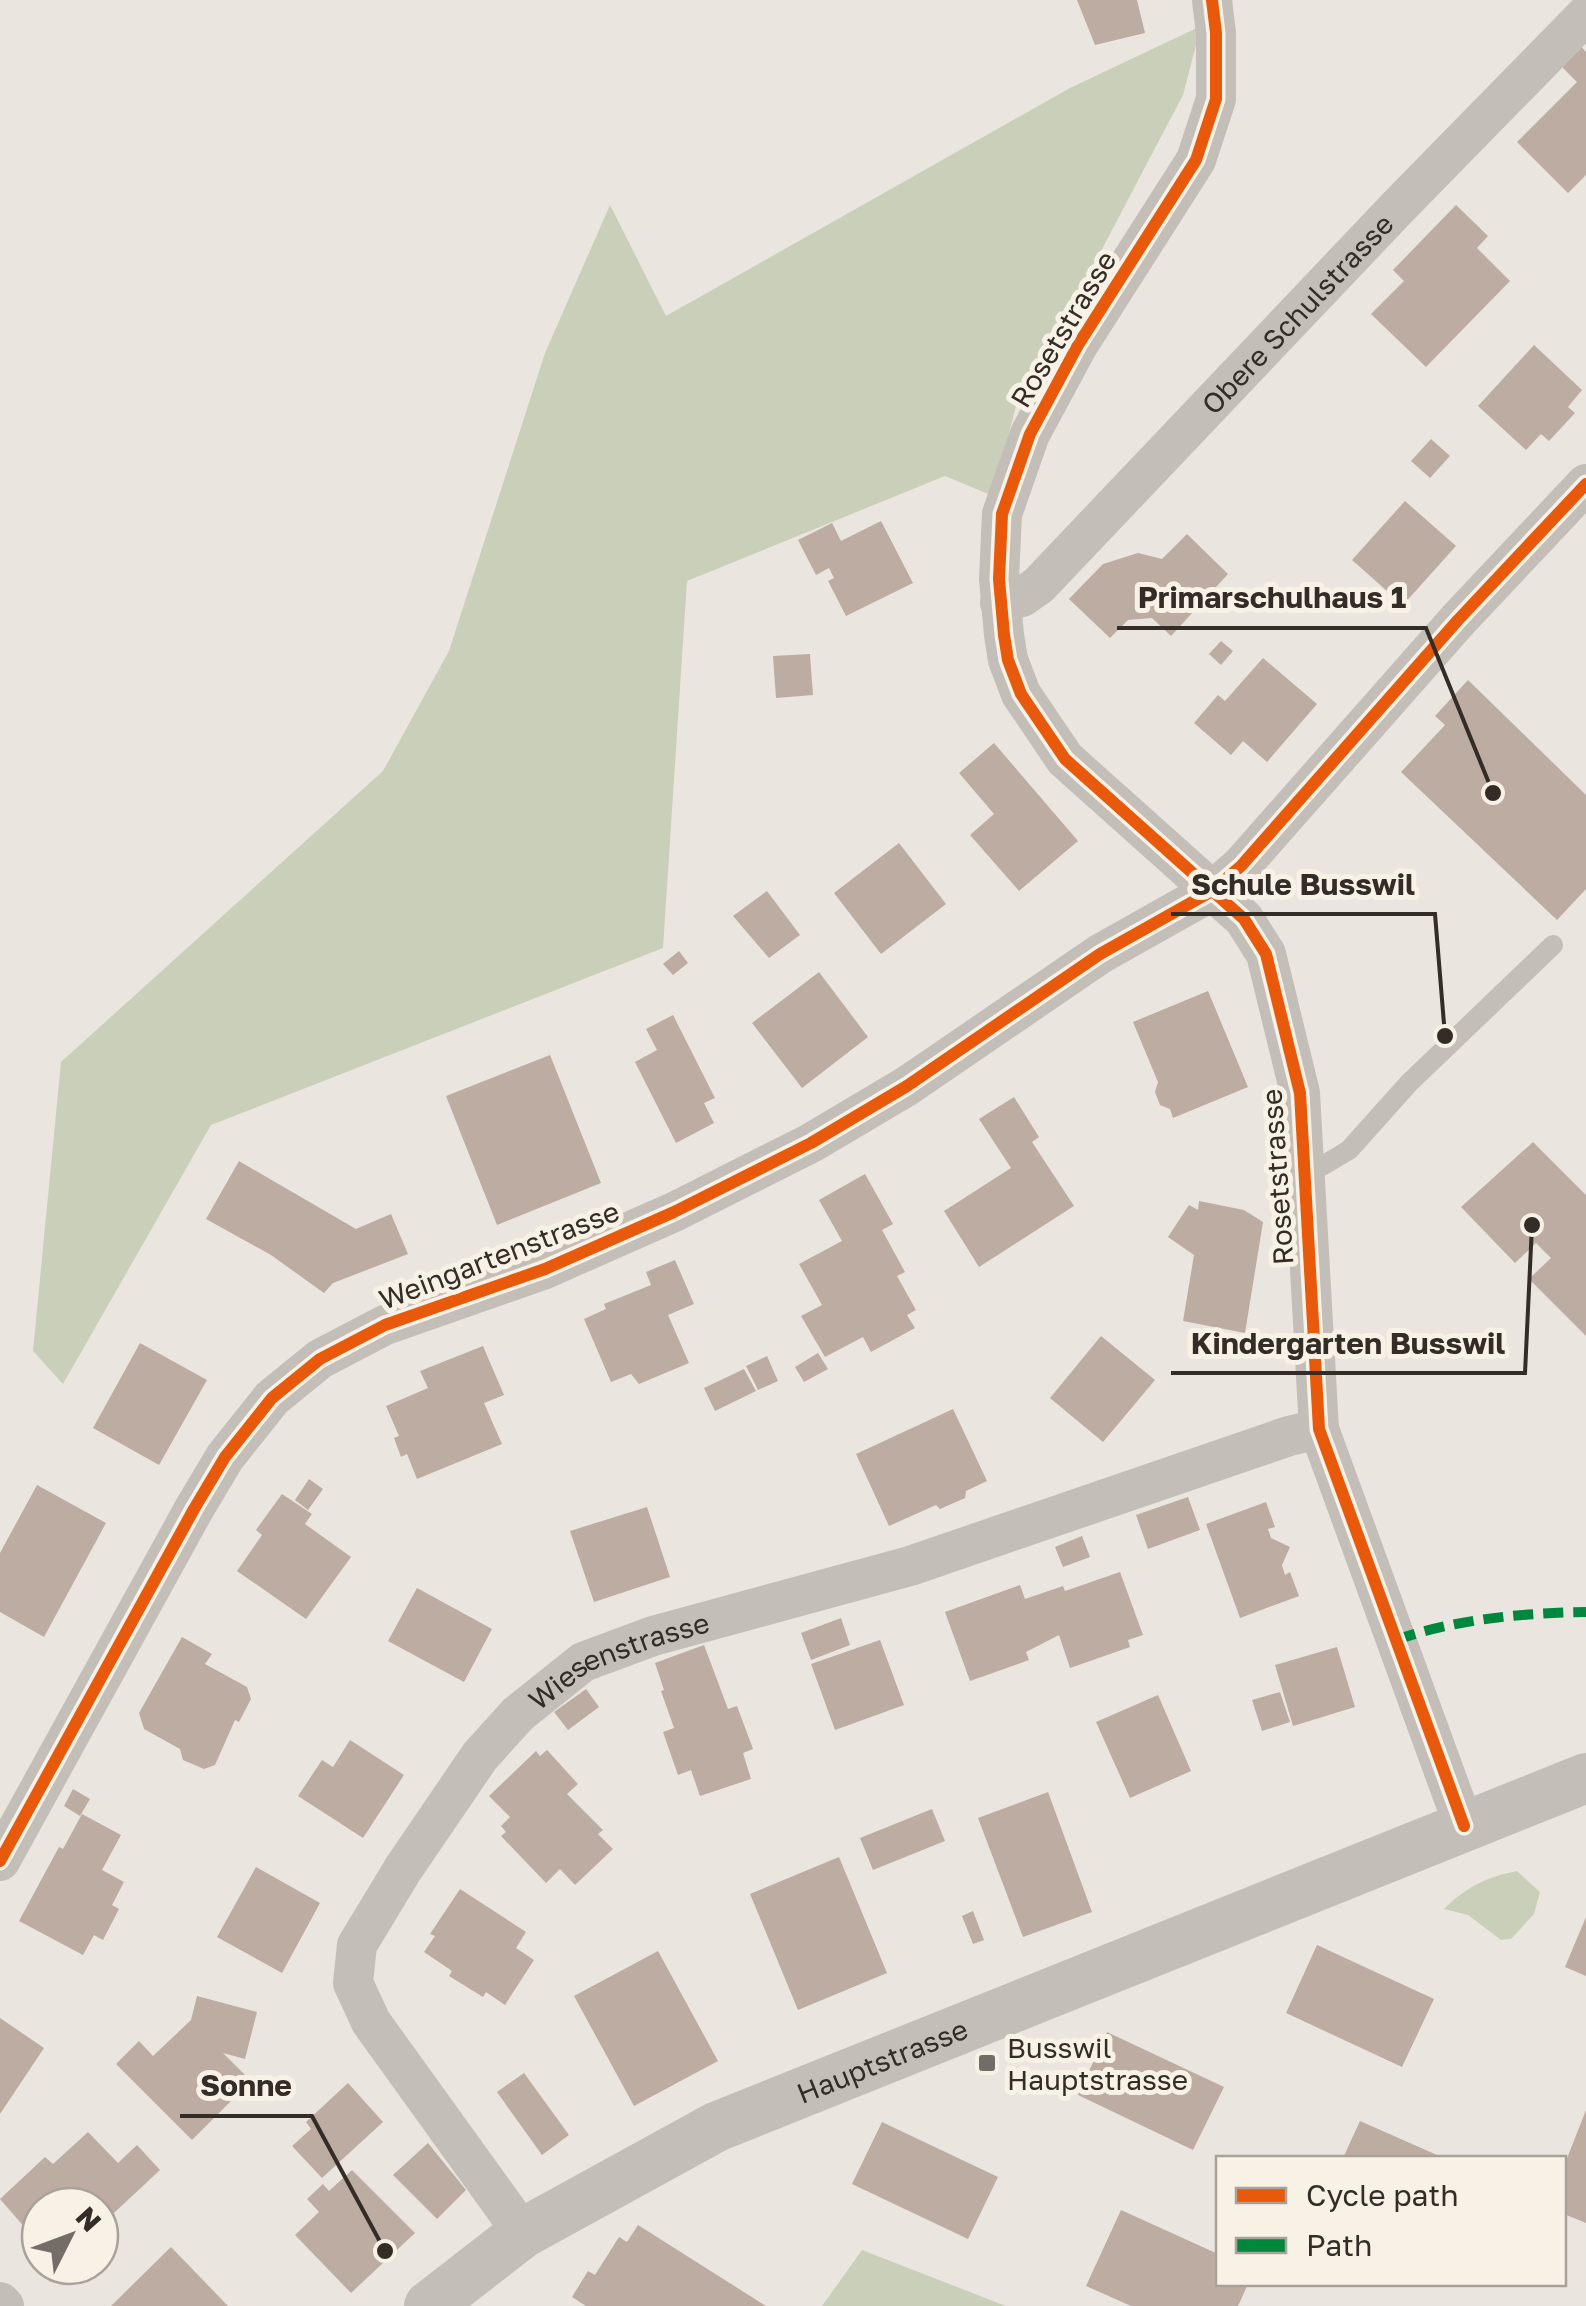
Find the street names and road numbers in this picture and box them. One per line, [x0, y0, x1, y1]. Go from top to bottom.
street label: Obere Schulstrasse [1194, 207, 1399, 420]
street label: Rosetstrasse [1003, 245, 1123, 413]
street label: Rosetstrasse [1254, 1088, 1300, 1266]
street label: Weingartenstrasse [374, 1194, 624, 1316]
street label: Wiesenstrasse [522, 1605, 713, 1716]
street label: Hauptstrasse [792, 2011, 972, 2109]

